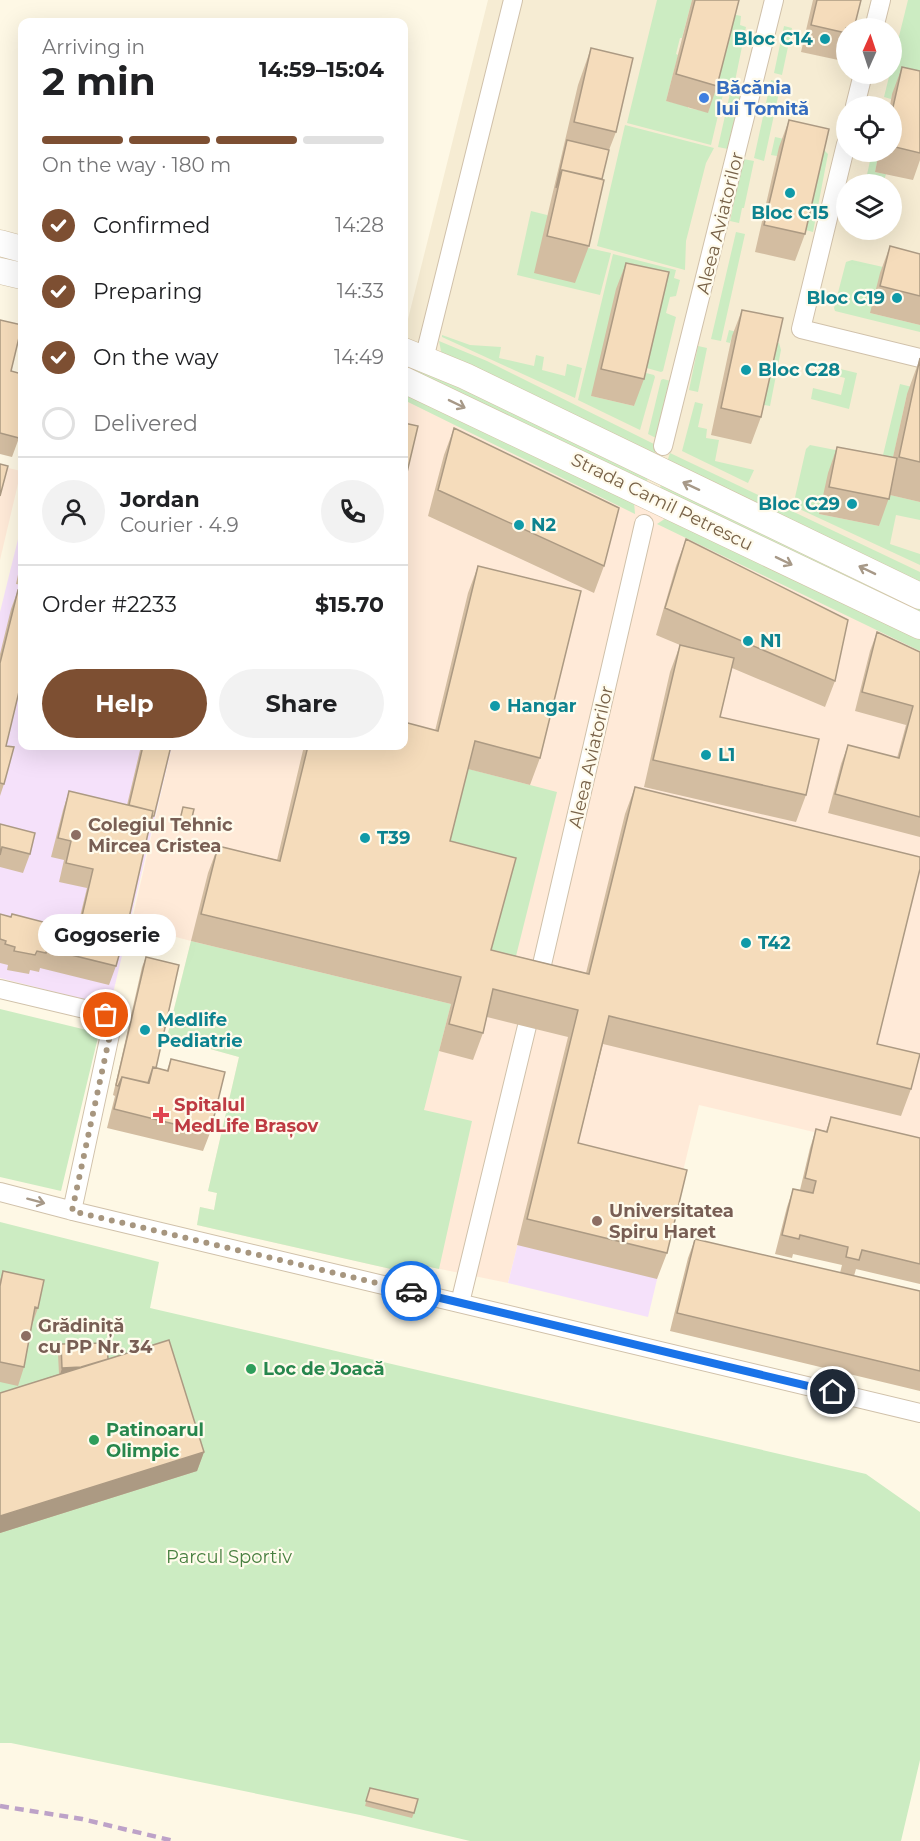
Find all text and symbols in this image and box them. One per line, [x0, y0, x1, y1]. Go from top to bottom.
north arrow [836, 18, 902, 84]
map controls [836, 18, 902, 240]
place label: Bloc C14 [734, 28, 814, 50]
marker: Bloc C14 [818, 32, 832, 46]
text: Arriving in [42, 35, 145, 59]
text: 14:59–15:04 [259, 56, 384, 83]
text: 2 min [42, 57, 156, 105]
place label: Băcănia lui Tomită [716, 77, 809, 120]
marker: Băcănia lui Tomită [697, 91, 711, 105]
button: locate [836, 96, 902, 162]
street label: Aleea Aviatorilor [692, 150, 748, 296]
text: On the way · 180 m [42, 153, 231, 177]
button: layers [836, 174, 902, 240]
marker: Bloc C15 [783, 186, 797, 200]
place label: Bloc C15 [751, 202, 829, 224]
icon: check [42, 209, 75, 242]
text: Confirmed [93, 212, 210, 239]
text: 14:28 [335, 213, 384, 237]
icon: check [42, 275, 75, 308]
text: Preparing [93, 278, 202, 305]
text: 14:33 [337, 279, 384, 303]
place label: Bloc C19 [807, 287, 885, 309]
marker: Bloc C19 [890, 291, 904, 305]
icon: check [42, 341, 75, 374]
text: On the way [93, 344, 218, 371]
text: 14:49 [334, 345, 384, 369]
place label: Bloc C28 [758, 359, 840, 381]
marker: Bloc C28 [739, 363, 753, 377]
one-way arrow [447, 399, 465, 411]
text: Delivered [93, 410, 198, 437]
street label: Strada Camil Petrescu [568, 448, 756, 556]
button: person [42, 480, 105, 543]
button: phone [321, 480, 384, 543]
one-way arrow [683, 480, 701, 492]
text: Jordan [120, 486, 200, 513]
place label: Bloc C29 [758, 493, 840, 515]
marker: Bloc C29 [845, 497, 859, 511]
text: Courier · 4.9 [120, 513, 239, 537]
place label: N2 [531, 514, 557, 536]
marker: N2 [512, 518, 526, 532]
one-way arrow [775, 555, 793, 567]
one-way arrow [859, 564, 877, 576]
text: Order #2233 [42, 591, 177, 618]
text: $15.70 [315, 591, 384, 618]
place label: N1 [760, 630, 782, 652]
marker: N1 [741, 634, 755, 648]
button: Help [42, 669, 207, 738]
button: Share [219, 669, 384, 738]
street label: Aleea Aviatorilor [564, 684, 618, 830]
place label: Hangar [507, 695, 577, 717]
marker: Hangar [488, 699, 502, 713]
place label: L1 [718, 744, 735, 766]
marker: L1 [699, 748, 713, 762]
place label: Colegiul Tehnic Mircea Cristea [88, 814, 233, 857]
place label: T39 [377, 827, 410, 849]
marker: Colegiul Tehnic Mircea Cristea [69, 828, 83, 842]
marker: T39 [358, 831, 372, 845]
callout: Gogoserie [37, 913, 175, 955]
text: Gogoserie [54, 923, 160, 947]
place label: T42 [758, 932, 791, 954]
marker: T42 [739, 936, 753, 950]
pin [80, 989, 131, 1040]
icon: bag [89, 998, 122, 1031]
place label: Medlife Pediatrie [157, 1009, 243, 1052]
marker: Medlife Pediatrie [138, 1023, 152, 1037]
place label: Spitalul MedLife Brașov [174, 1094, 319, 1138]
marker: Spitalul MedLife Brașov [152, 1106, 170, 1124]
one-way arrow [26, 1196, 45, 1208]
place label: Universitatea Spiru Haret [609, 1200, 734, 1243]
marker: Universitatea Spiru Haret [590, 1214, 604, 1228]
courier [381, 1261, 441, 1321]
icon: car [395, 1275, 428, 1308]
place label: Grădiniță cu PP Nr. 34 [38, 1315, 153, 1358]
marker: Grădiniță cu PP Nr. 34 [19, 1329, 33, 1343]
place label: Loc de Joacă [263, 1358, 385, 1380]
marker: Loc de Joacă [244, 1362, 258, 1376]
pin [807, 1366, 858, 1417]
icon: home [816, 1375, 849, 1408]
place label: Patinoarul Olimpic [106, 1419, 204, 1462]
marker: Patinoarul Olimpic [87, 1433, 101, 1447]
park label: Parcul Sportiv [166, 1546, 292, 1568]

